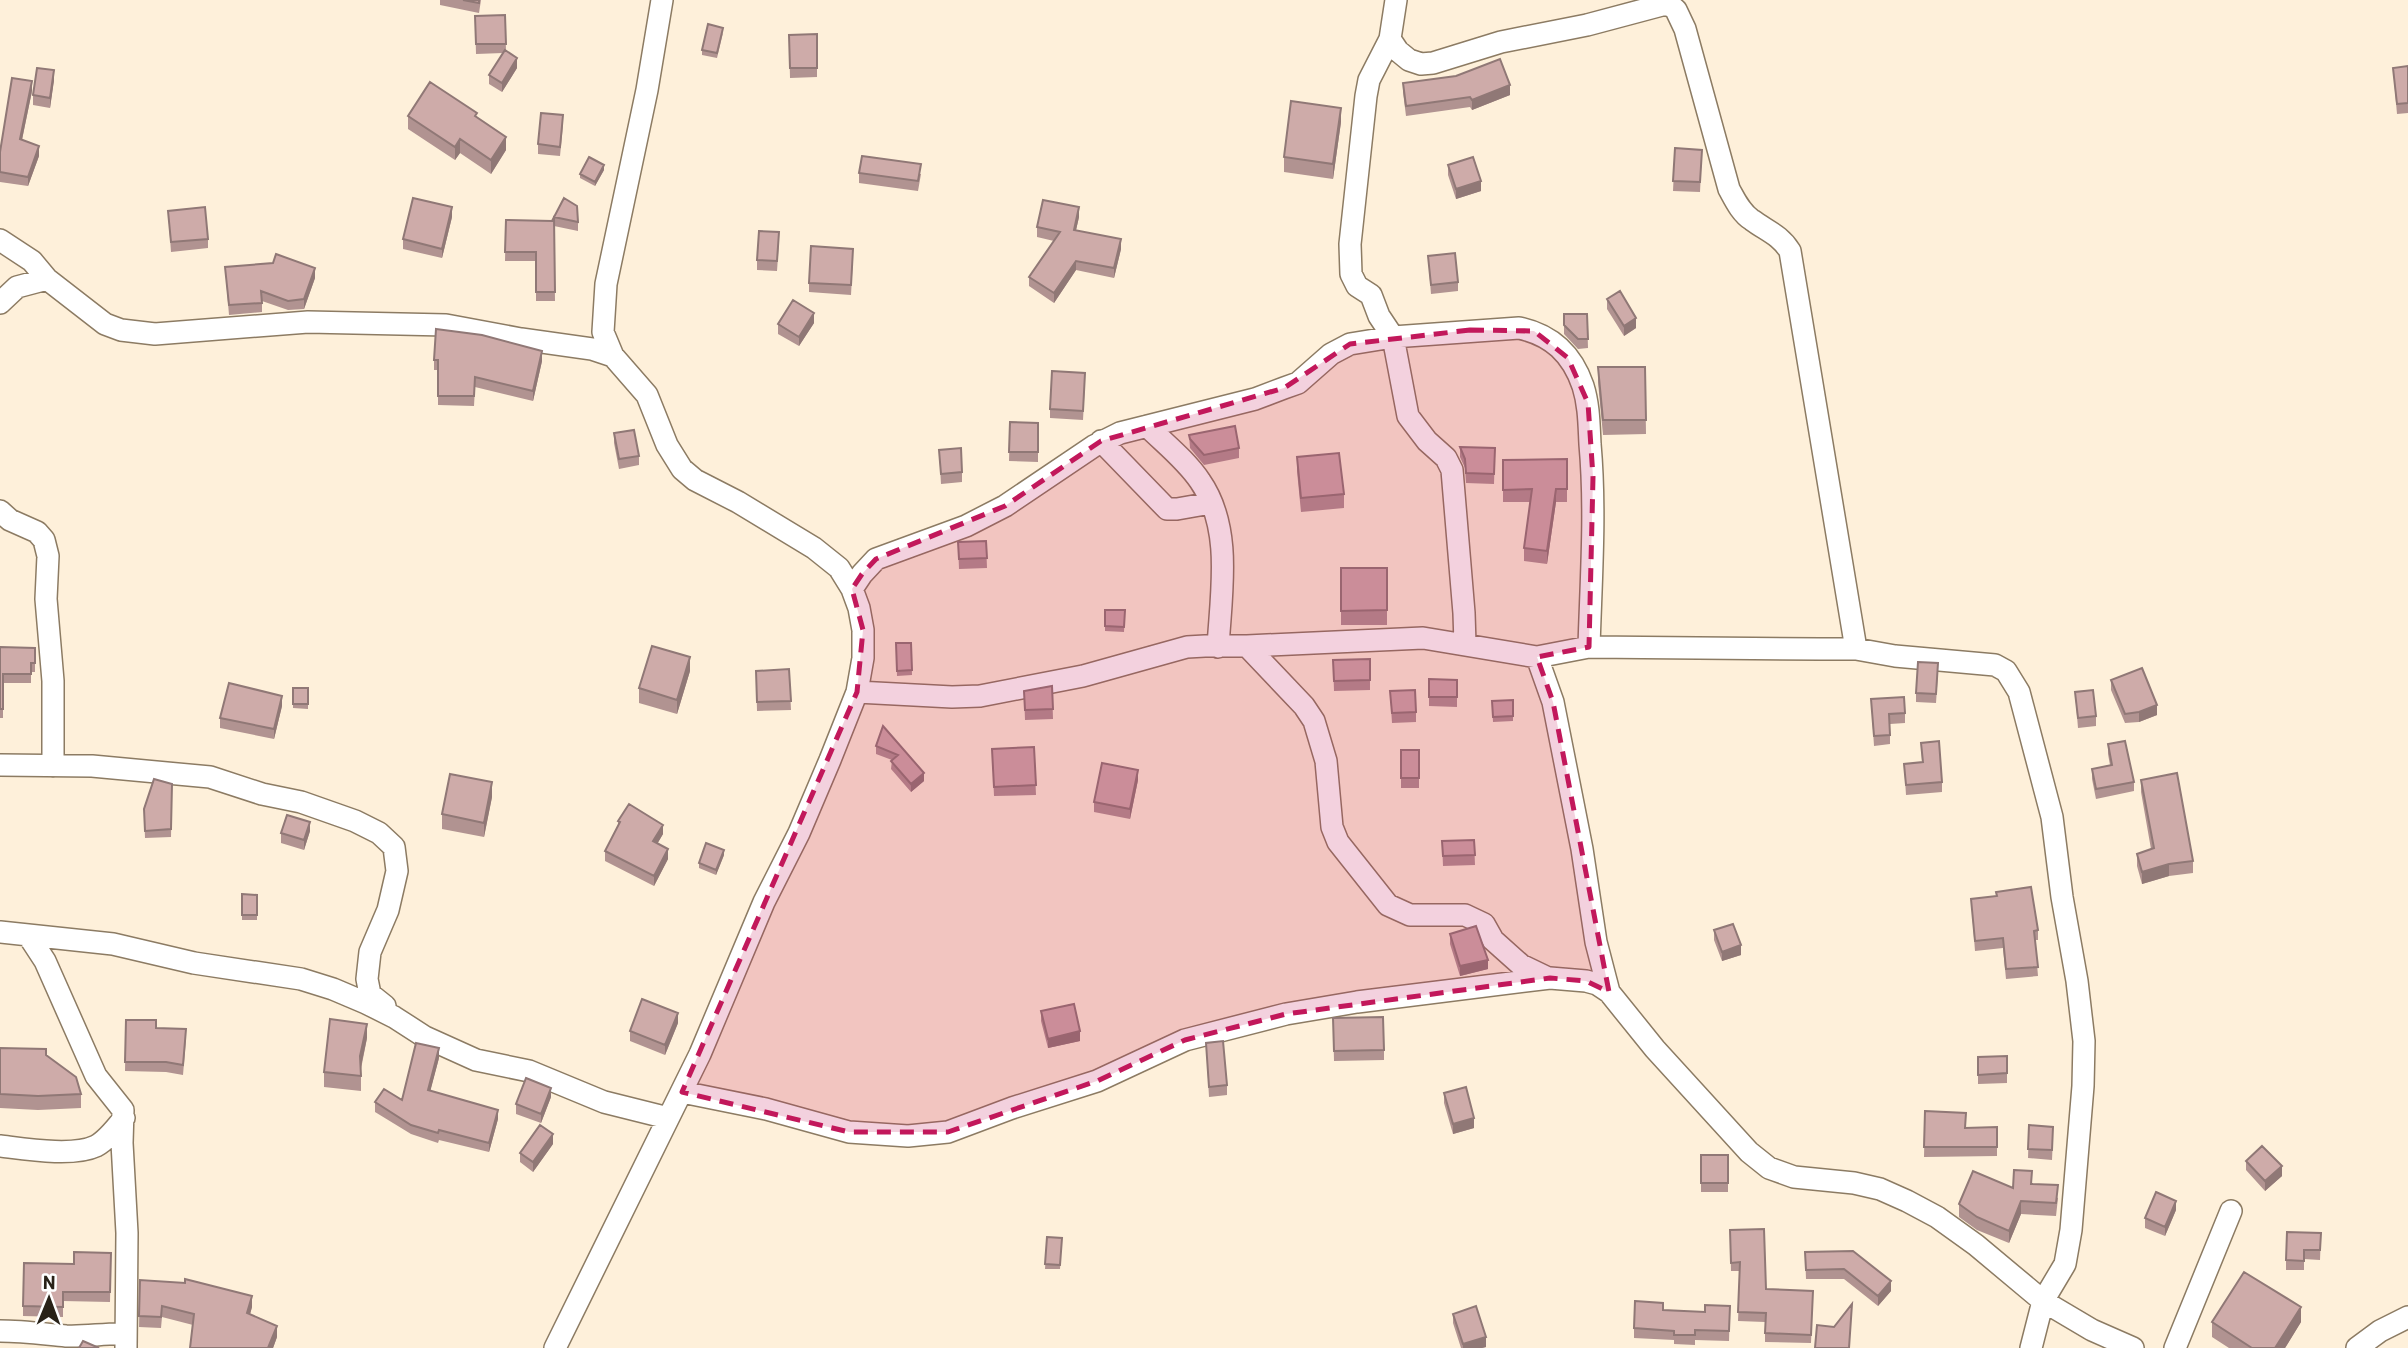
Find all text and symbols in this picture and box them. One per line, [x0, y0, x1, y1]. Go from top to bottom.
north arrow [14, 1264, 84, 1334]
text: N [43, 1270, 56, 1293]

